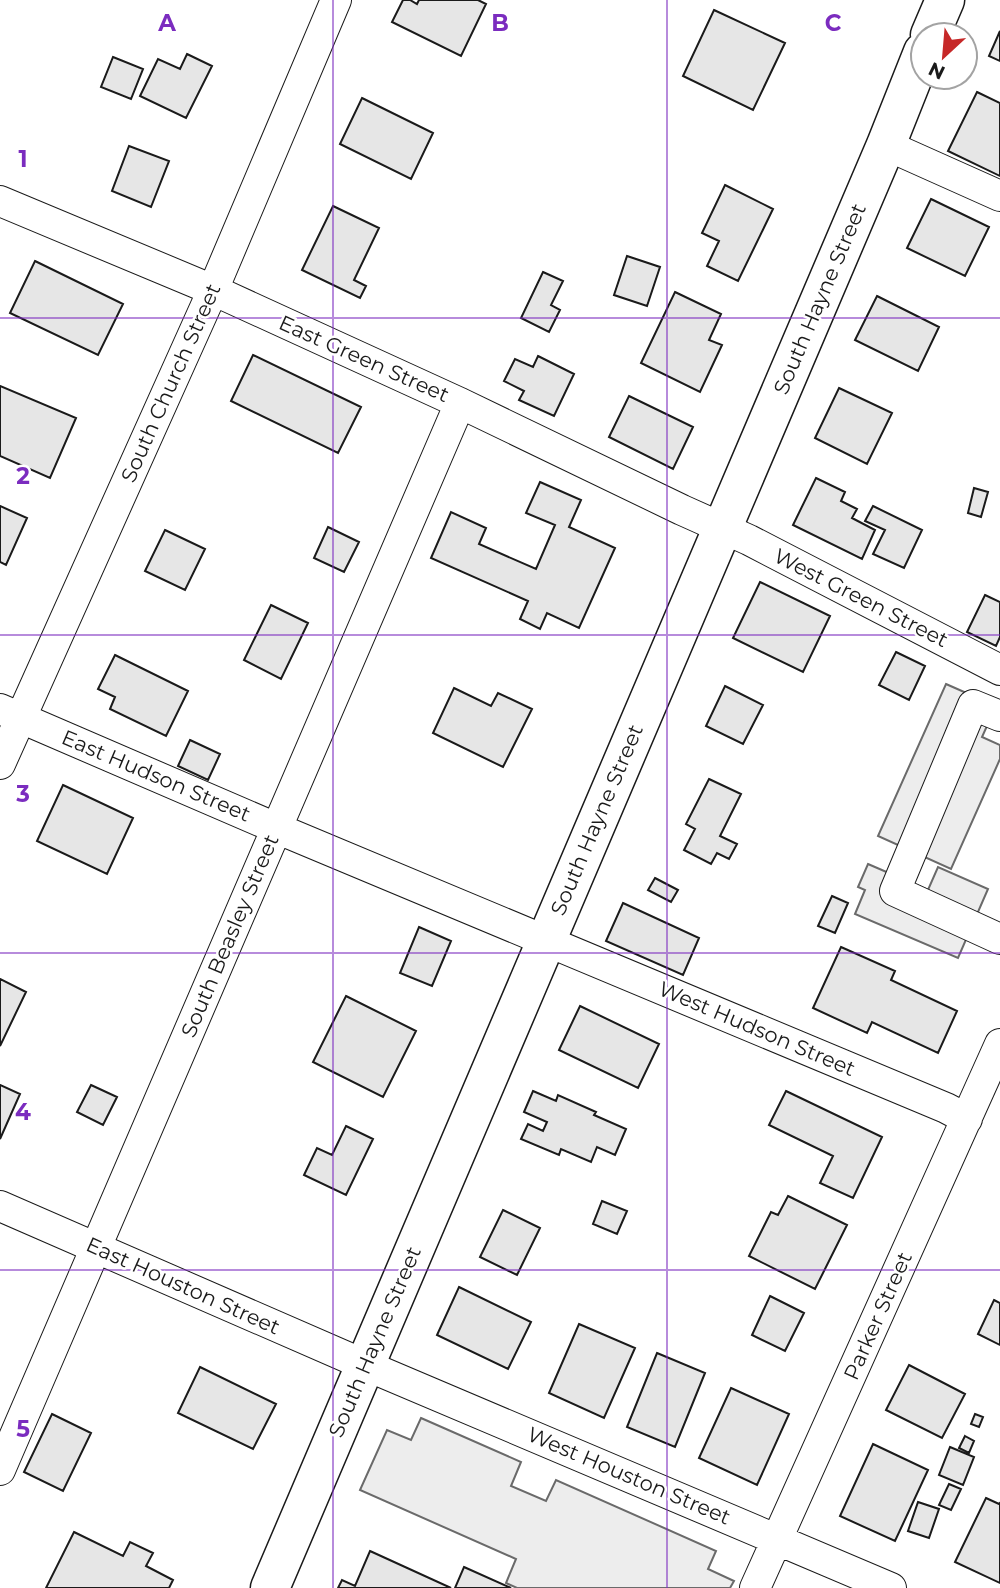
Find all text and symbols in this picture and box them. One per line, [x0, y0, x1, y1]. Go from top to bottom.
text: A [157, 9, 176, 37]
text: B [491, 9, 509, 37]
text: C [825, 9, 842, 37]
north arrow [909, 21, 979, 91]
text: N [925, 57, 949, 85]
text: 1 [18, 145, 28, 173]
street label: South Hayne Street [768, 200, 871, 398]
street label: South Church Street [115, 280, 226, 486]
street label: East Green Street [275, 310, 453, 407]
text: 2 [16, 462, 30, 490]
street label: West Green Street [770, 543, 952, 652]
street label: South Hayne Street [545, 721, 648, 919]
street label: East Hudson Street [58, 724, 254, 827]
text: 3 [15, 780, 30, 808]
street label: South Beasley Street [175, 831, 284, 1041]
street label: West Hudson Street [655, 976, 859, 1081]
text: 4 [15, 1098, 31, 1126]
street label: East Houston Street [82, 1231, 284, 1340]
street label: South Hayne Street [323, 1243, 426, 1441]
street label: Parker Street [838, 1248, 917, 1384]
text: 5 [16, 1415, 30, 1443]
street label: West Houston Street [524, 1421, 735, 1530]

